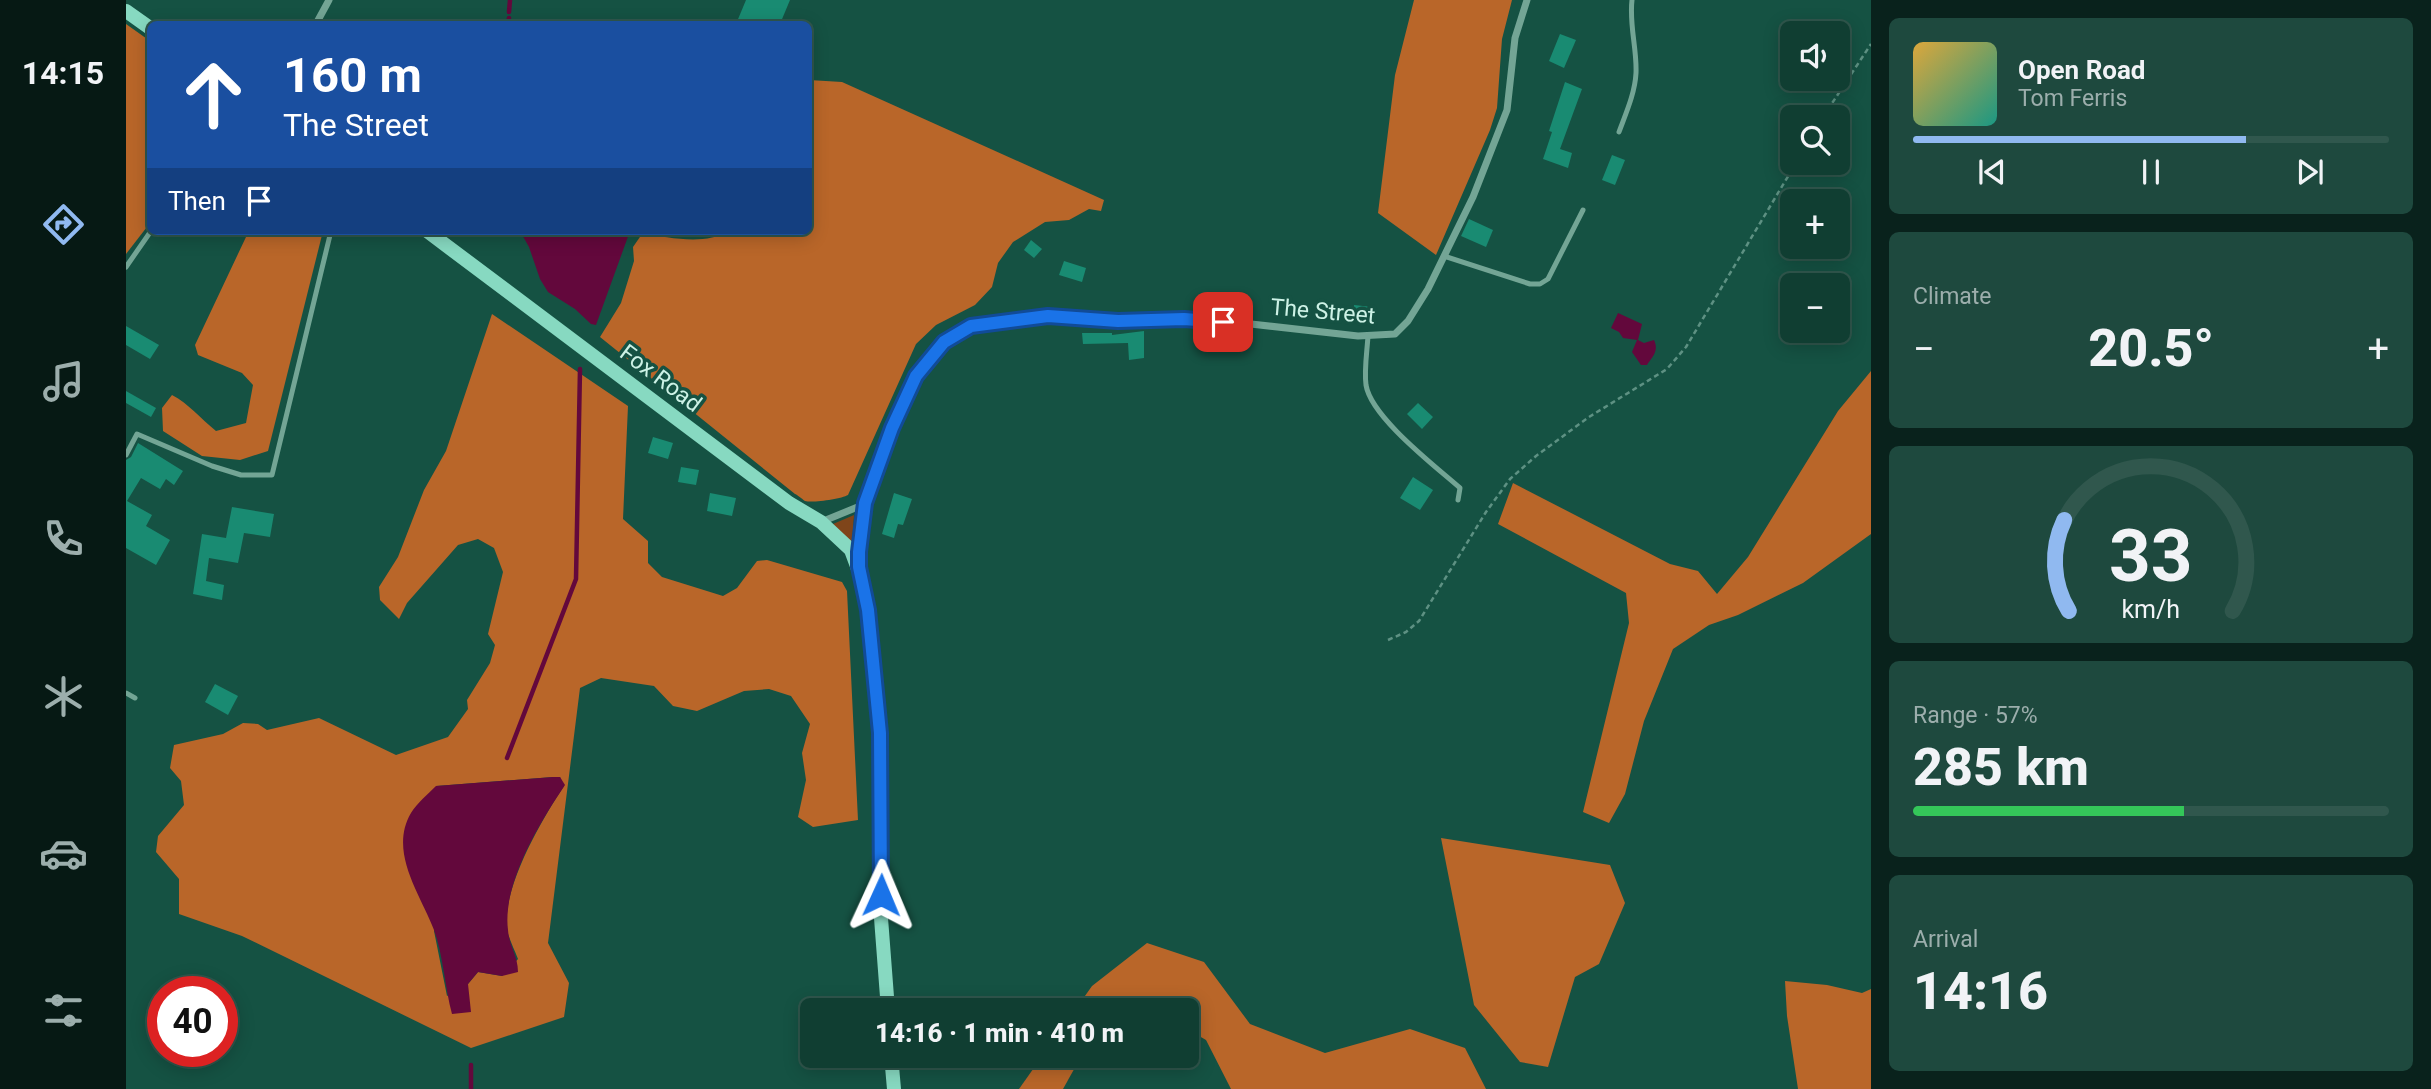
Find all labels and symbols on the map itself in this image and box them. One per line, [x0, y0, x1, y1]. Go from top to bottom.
pin [1193, 292, 1253, 352]
street label: The Street [1269, 293, 1376, 330]
street label: Fox Road [615, 339, 707, 418]
position arrow [844, 858, 918, 932]
speed limit sign: 40 [147, 976, 238, 1067]

